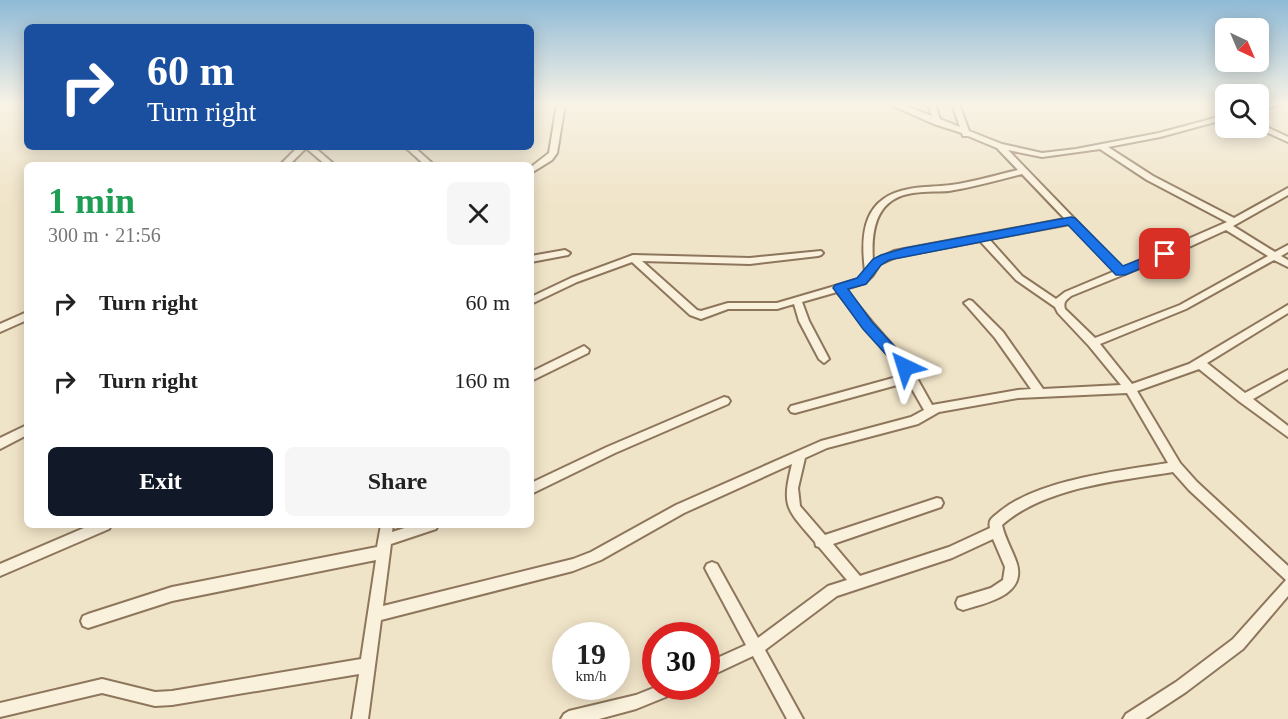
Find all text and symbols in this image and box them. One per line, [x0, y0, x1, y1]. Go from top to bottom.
north arrow [1215, 18, 1269, 72]
map controls [1215, 18, 1269, 138]
icon: right [48, 48, 126, 126]
text: 60 m [147, 48, 235, 94]
button: search [1215, 84, 1269, 138]
text: Turn right [147, 97, 256, 127]
text: 1 min [48, 181, 135, 221]
button: close [447, 182, 510, 245]
text: 300 m · 21:56 [48, 224, 161, 246]
pin [1139, 228, 1190, 279]
icon: arrive [1148, 237, 1181, 270]
icon: right [48, 287, 81, 320]
text: Turn right [99, 290, 198, 315]
text: 60 m [465, 290, 510, 315]
position arrow [873, 335, 937, 399]
icon: right [48, 365, 81, 398]
text: Turn right [99, 368, 198, 393]
text: 160 m [454, 368, 510, 393]
button: Exit [48, 447, 273, 516]
button: Share [285, 447, 510, 516]
speed limit sign: 30 [642, 622, 720, 700]
text: 19 [576, 637, 606, 670]
text: km/h [576, 668, 606, 684]

